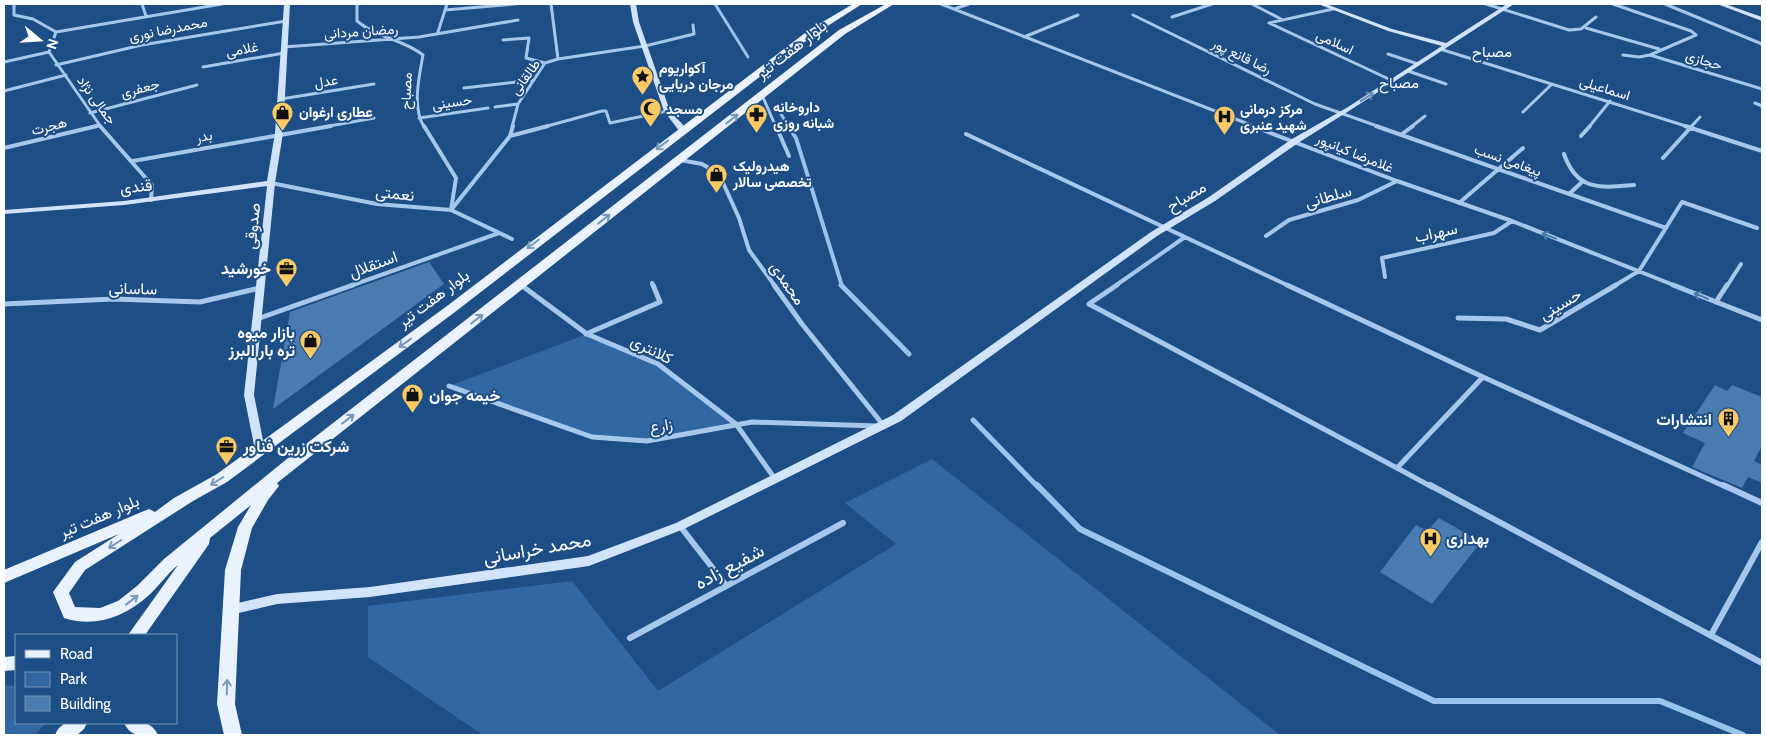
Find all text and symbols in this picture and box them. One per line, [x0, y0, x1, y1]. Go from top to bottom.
street label: محمدرضا نوری [127, 13, 209, 45]
north arrow [15, 15, 65, 65]
street label: بلوار هفت تیر [751, 16, 831, 84]
street label: رمضان مردانی [323, 19, 399, 43]
street label: اسلامی [1313, 25, 1357, 59]
street label: رضا قانع پور [1208, 33, 1275, 80]
text: N [42, 37, 62, 52]
street label: غلامی [224, 37, 260, 61]
district label: مصباح [1472, 43, 1512, 63]
street label: حجازی [1684, 46, 1724, 74]
street label: طالقانی [506, 55, 544, 99]
place label: آکواریوم مرجان دریایی [659, 59, 734, 93]
place icon: آکواریوم مرجان دریایی [631, 64, 655, 95]
street label: عدل [313, 70, 339, 93]
street label: جمالی نژاد [73, 72, 121, 128]
street label: مصباح [396, 72, 418, 110]
street label: اسماعیلی [1578, 72, 1632, 104]
street label: جعفری [119, 74, 161, 102]
district label: مصباح [1379, 74, 1419, 94]
street label: حسینی [431, 90, 473, 114]
one-way arrow [1360, 92, 1374, 103]
mosque icon: مسجد [638, 97, 662, 128]
place label: داروخانه شبانه روزی [773, 98, 834, 132]
shop icon: عطاری ارغوان [271, 100, 295, 131]
place label: مسجد [666, 100, 703, 118]
place label: مرکز درمانی شهید عنبری [1240, 100, 1307, 134]
place label: عطاری ارغوان [299, 103, 373, 121]
pharmacy icon: داروخانه شبانه روزی [745, 103, 769, 134]
hospital icon: مرکز درمانی شهید عنبری [1212, 105, 1236, 136]
street label: هجرت [29, 113, 69, 139]
one-way arrow [725, 113, 738, 124]
street label: بدر [193, 126, 214, 147]
street label: غلامرضا کیانپور [1312, 129, 1396, 178]
one-way arrow [655, 140, 669, 150]
street label: پیغامی نسب [1472, 140, 1544, 181]
place label: هیدرولیک تخصصی سالار [732, 157, 812, 191]
shop icon: هیدرولیک تخصصی سالار [705, 162, 729, 193]
street label: قندی [119, 175, 153, 199]
street label: مصباح [1163, 177, 1210, 217]
street label: سلطانی [1303, 181, 1354, 213]
street label: نعمتی [374, 182, 415, 206]
street label: صدوقی [241, 202, 265, 250]
one-way arrow [598, 214, 611, 225]
street label: سهراب [1413, 219, 1460, 247]
one-way arrow [1542, 231, 1557, 240]
one-way arrow [527, 238, 540, 249]
street label: استقلال [346, 247, 400, 282]
office icon: خورشید [275, 256, 299, 287]
street label: محمدی [765, 258, 809, 309]
place label: خورشید [221, 259, 271, 279]
street label: بلوار هفت تیر [393, 265, 473, 333]
street label: ساسانی [109, 279, 157, 299]
street label: حسینی [1536, 284, 1586, 325]
one-way arrow [1693, 290, 1708, 299]
one-way arrow [470, 314, 483, 325]
place label: بازار میوه تره بار البرز [227, 323, 295, 361]
shop icon: بازار میوه تره بار البرز [299, 329, 323, 360]
street label: کلانتری [627, 331, 676, 369]
one-way arrow [398, 338, 412, 348]
shop icon: خیمه جوان [401, 383, 425, 414]
place label: خیمه جوان [429, 386, 500, 406]
building icon: انتشارات [1716, 407, 1740, 438]
place label: انتشارات [1656, 410, 1712, 430]
one-way arrow [342, 414, 355, 425]
street label: زارع [648, 414, 674, 439]
office icon: شرکت زرین فناور [215, 434, 239, 465]
place label: شرکت زرین فناور [242, 437, 350, 457]
one-way arrow [211, 476, 225, 486]
street label: بلوار هفت تیر [56, 491, 142, 543]
hospital icon: بهداری [1418, 526, 1442, 557]
street label: محمد خراسانی [481, 528, 593, 569]
place label: بهداری [1446, 529, 1489, 549]
one-way arrow [109, 539, 123, 549]
street label: شفیع زاده [690, 539, 769, 596]
one-way arrow [125, 594, 138, 605]
legend [15, 634, 178, 724]
text: Road [60, 645, 93, 663]
text: Park [60, 670, 87, 688]
one-way arrow [222, 680, 232, 696]
text: Building [60, 695, 111, 713]

